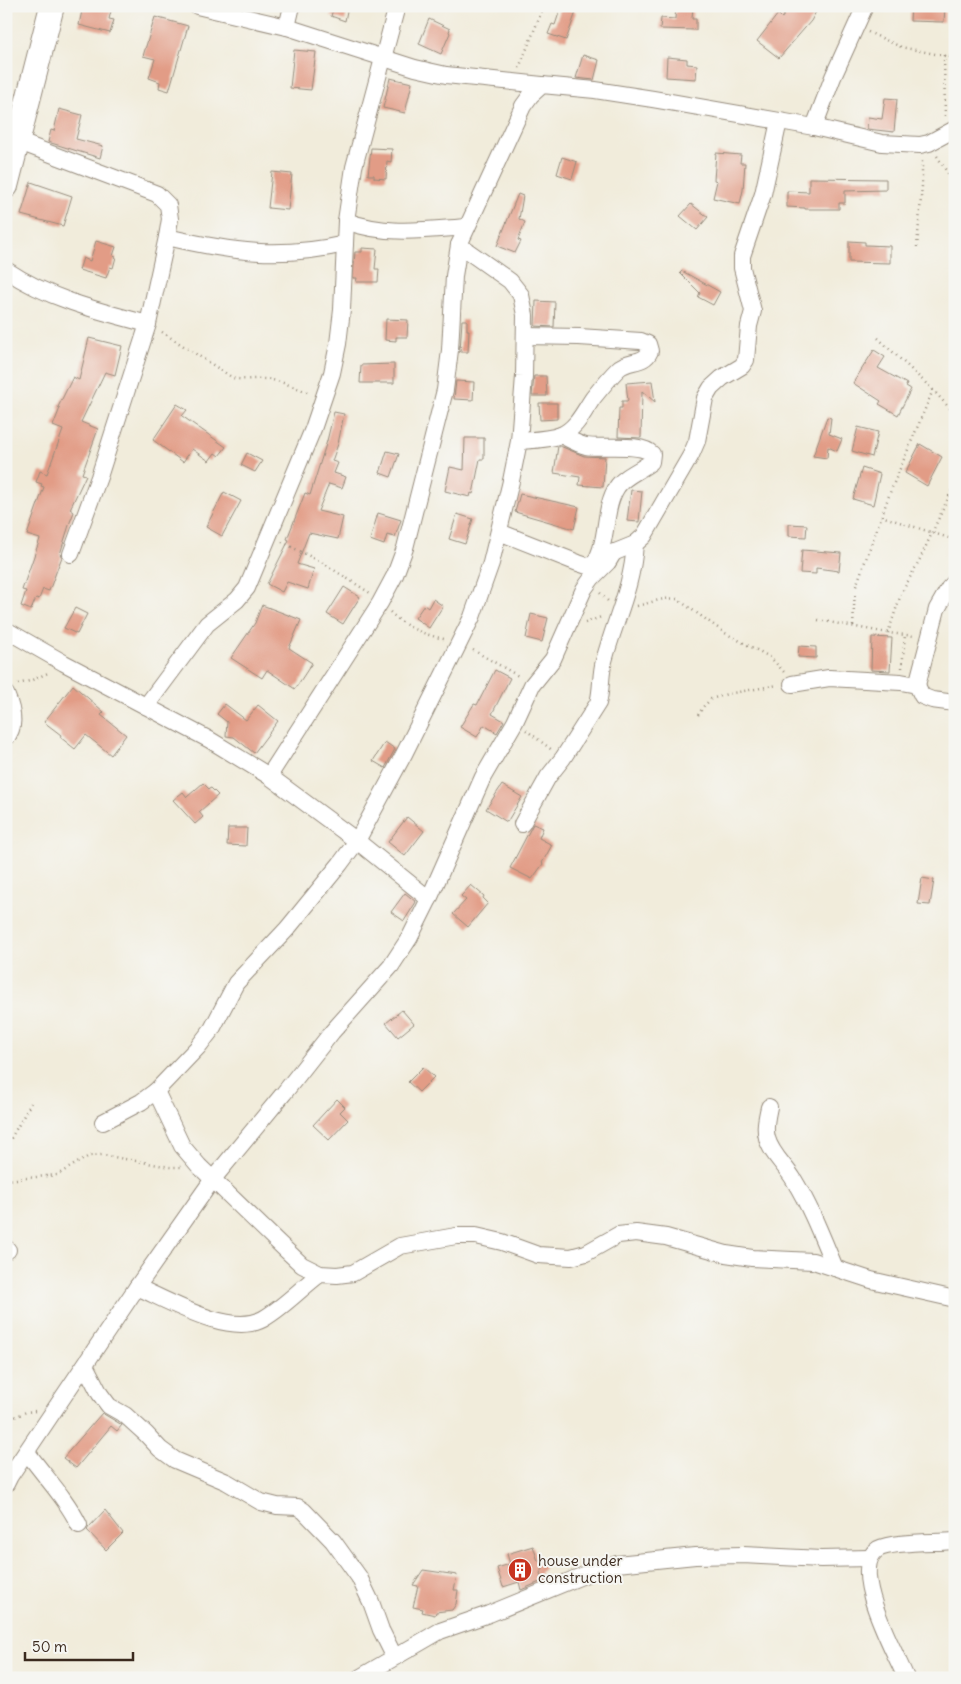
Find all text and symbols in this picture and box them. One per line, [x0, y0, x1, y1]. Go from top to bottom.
place label: house under construction [538, 1551, 623, 1587]
building icon: house under construction [507, 1557, 533, 1583]
scale bar [25, 1629, 132, 1661]
text: 50 m [32, 1637, 67, 1656]

